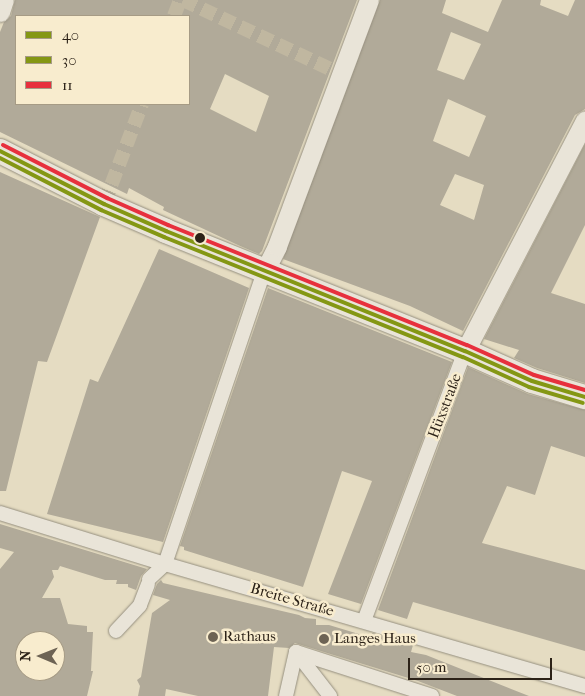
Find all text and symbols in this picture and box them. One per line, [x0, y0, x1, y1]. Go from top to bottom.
legend [15, 15, 190, 105]
text: 40 [62, 26, 79, 44]
text: 30 [62, 51, 76, 69]
text: 11 [62, 76, 73, 94]
unlabelled marker [195, 233, 205, 243]
street label: Hüxstraße [424, 371, 466, 441]
street label: Breite Straße [248, 580, 336, 620]
place label: Rathaus [223, 628, 276, 646]
place label: Langes Haus [334, 630, 416, 648]
north arrow [15, 631, 65, 681]
marker: Rathaus [207, 631, 219, 643]
marker: Langes Haus [318, 633, 330, 645]
scale bar [410, 648, 554, 680]
text: N [17, 650, 34, 661]
text: 50 m [416, 658, 446, 676]

